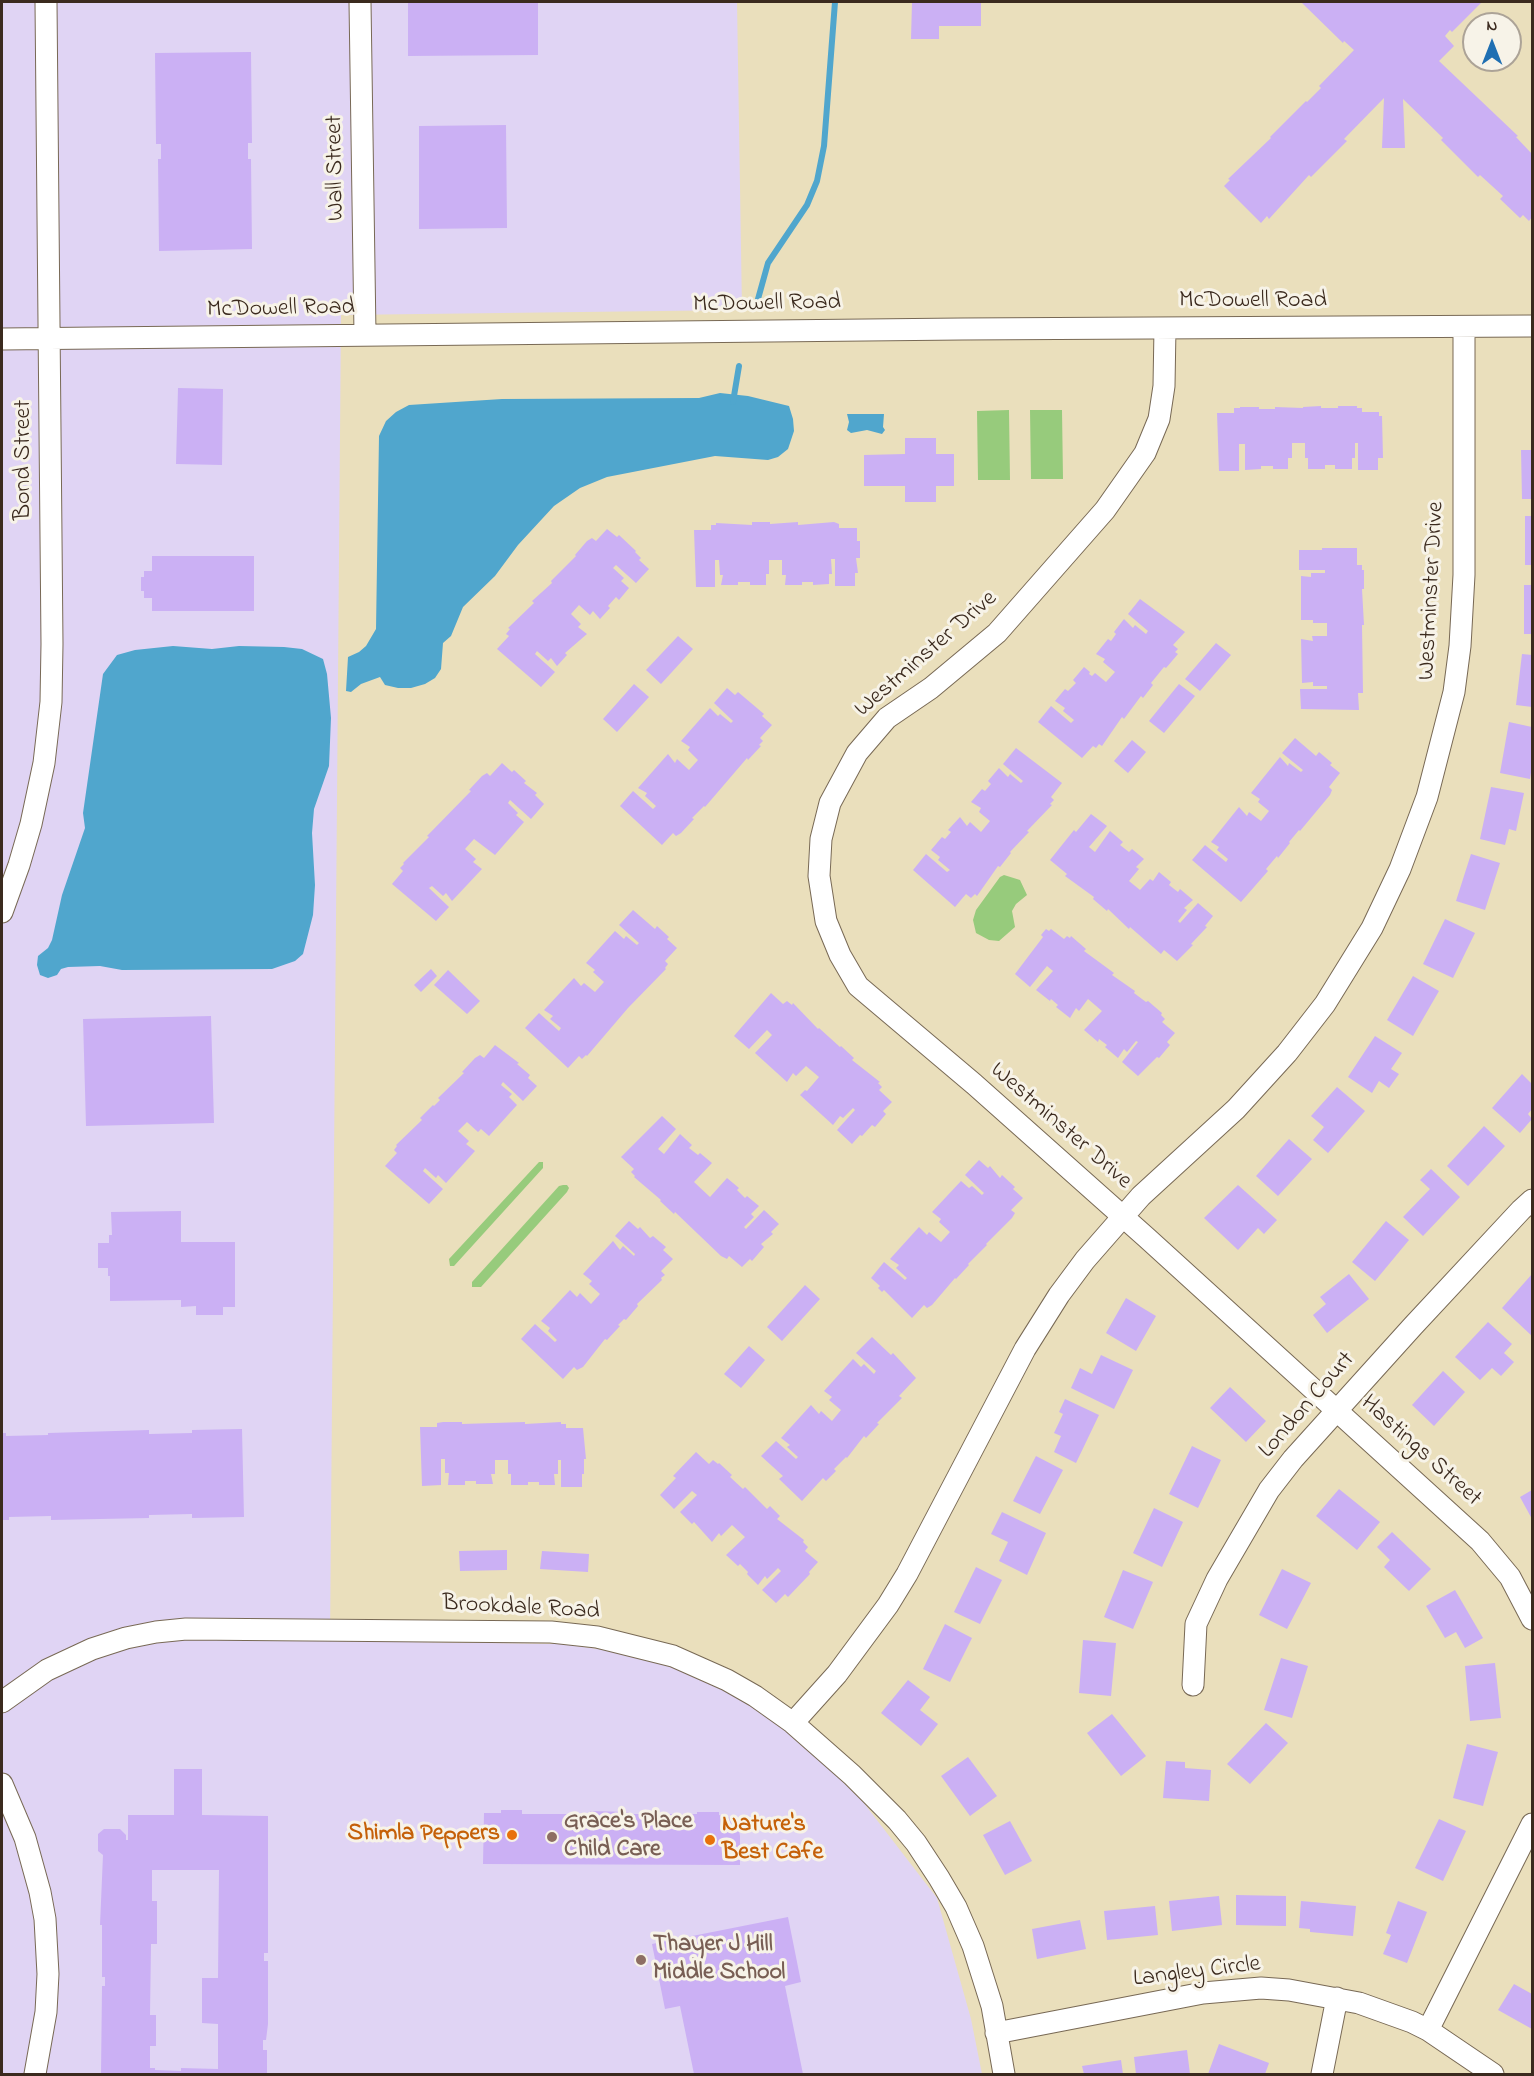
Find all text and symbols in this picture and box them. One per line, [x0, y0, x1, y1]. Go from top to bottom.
north arrow [1462, 12, 1522, 72]
text: N [1487, 14, 1497, 38]
street label: Wall Street [322, 115, 352, 221]
street label: McDowell Road [1179, 288, 1327, 316]
street label: McDowell Road [693, 289, 841, 321]
street label: McDowell Road [207, 294, 355, 326]
street label: Bond Street [11, 400, 39, 520]
street label: Westminster Drive [1414, 501, 1452, 681]
street label: Westminster Drive [850, 585, 1004, 725]
street label: Westminster Drive [983, 1057, 1137, 1197]
street label: London Court [1254, 1347, 1362, 1465]
street label: Hastings Street [1354, 1390, 1486, 1514]
street label: Brookdale Road [441, 1590, 601, 1628]
place label: Grace's Place Child Care [564, 1809, 692, 1865]
place label: Nature's Best Cafe [722, 1812, 823, 1868]
place label: Shimla Peppers [348, 1821, 500, 1849]
marker: Shimla Peppers [505, 1828, 519, 1842]
marker: Grace's Place Child Care [545, 1830, 559, 1844]
marker: Nature's Best Cafe [703, 1833, 717, 1847]
place label: Thayer J Hill Middle School [653, 1932, 785, 1988]
street label: Langley Circle [1132, 1951, 1262, 1995]
marker: Thayer J Hill Middle School [634, 1953, 648, 1967]

